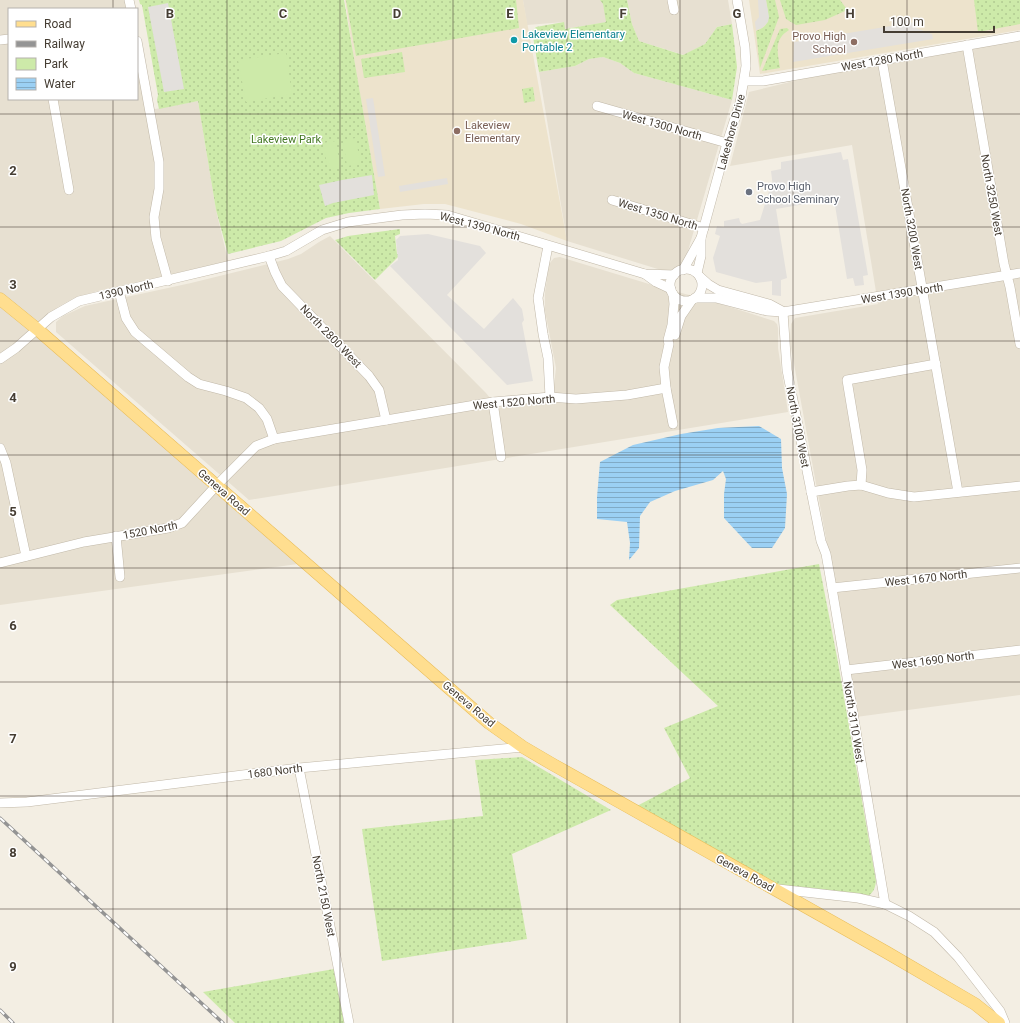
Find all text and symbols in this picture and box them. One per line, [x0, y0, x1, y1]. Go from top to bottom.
text: B [166, 6, 174, 21]
text: C [279, 6, 288, 21]
text: D [393, 6, 401, 21]
text: E [506, 6, 514, 21]
text: F [619, 6, 627, 21]
text: G [733, 6, 742, 21]
text: H [845, 6, 855, 21]
legend [8, 8, 138, 100]
scale bar [884, 8, 994, 34]
text: 100 m [890, 15, 924, 29]
text: Road [44, 17, 72, 31]
place label: Lakeview Elementary Portable 2 [522, 28, 626, 54]
place label: Provo High School [792, 30, 846, 56]
marker: Lakeview Elementary Portable 2 [509, 35, 519, 45]
text: Railway [44, 37, 85, 51]
marker: Provo High School [849, 37, 859, 47]
street label: West 1280 North [840, 47, 924, 74]
text: Park [44, 57, 69, 71]
text: Water [44, 77, 75, 91]
street label: Lakeshore Drive [715, 93, 748, 172]
street label: West 1300 North [620, 108, 703, 143]
place label: Lakeview Elementary [465, 119, 521, 145]
marker: Lakeview Elementary [452, 126, 462, 136]
park label: Lakeview Park [251, 133, 321, 146]
street label: North 3250 West [978, 153, 1005, 237]
text: 2 [9, 163, 17, 178]
place label: Provo High School Seminary [757, 180, 840, 206]
marker: Provo High School Seminary [744, 187, 754, 197]
street label: North 3200 West [898, 187, 925, 271]
street label: West 1350 North [616, 196, 699, 233]
street label: West 1390 North [438, 210, 521, 243]
text: 3 [9, 277, 17, 292]
street label: 1390 North [98, 278, 154, 303]
street label: West 1390 North [860, 281, 944, 306]
street label: North 2800 West [297, 302, 364, 371]
street label: North 3100 West [783, 385, 812, 469]
text: 4 [9, 390, 17, 405]
street label: West 1520 North [472, 392, 556, 413]
street label: Geneva Road [195, 466, 252, 518]
text: 5 [9, 504, 17, 519]
street label: 1520 North [122, 519, 178, 542]
street label: West 1670 North [884, 568, 968, 589]
text: 6 [9, 618, 17, 633]
street label: West 1690 North [891, 649, 975, 672]
street label: Geneva Road [440, 679, 498, 730]
street label: North 3110 West [841, 680, 866, 764]
text: 7 [9, 731, 17, 746]
street label: 1680 North [247, 762, 303, 781]
text: 8 [9, 845, 17, 860]
street label: Geneva Road [713, 852, 776, 895]
street label: North 2150 West [309, 854, 338, 938]
text: 9 [9, 959, 17, 974]

